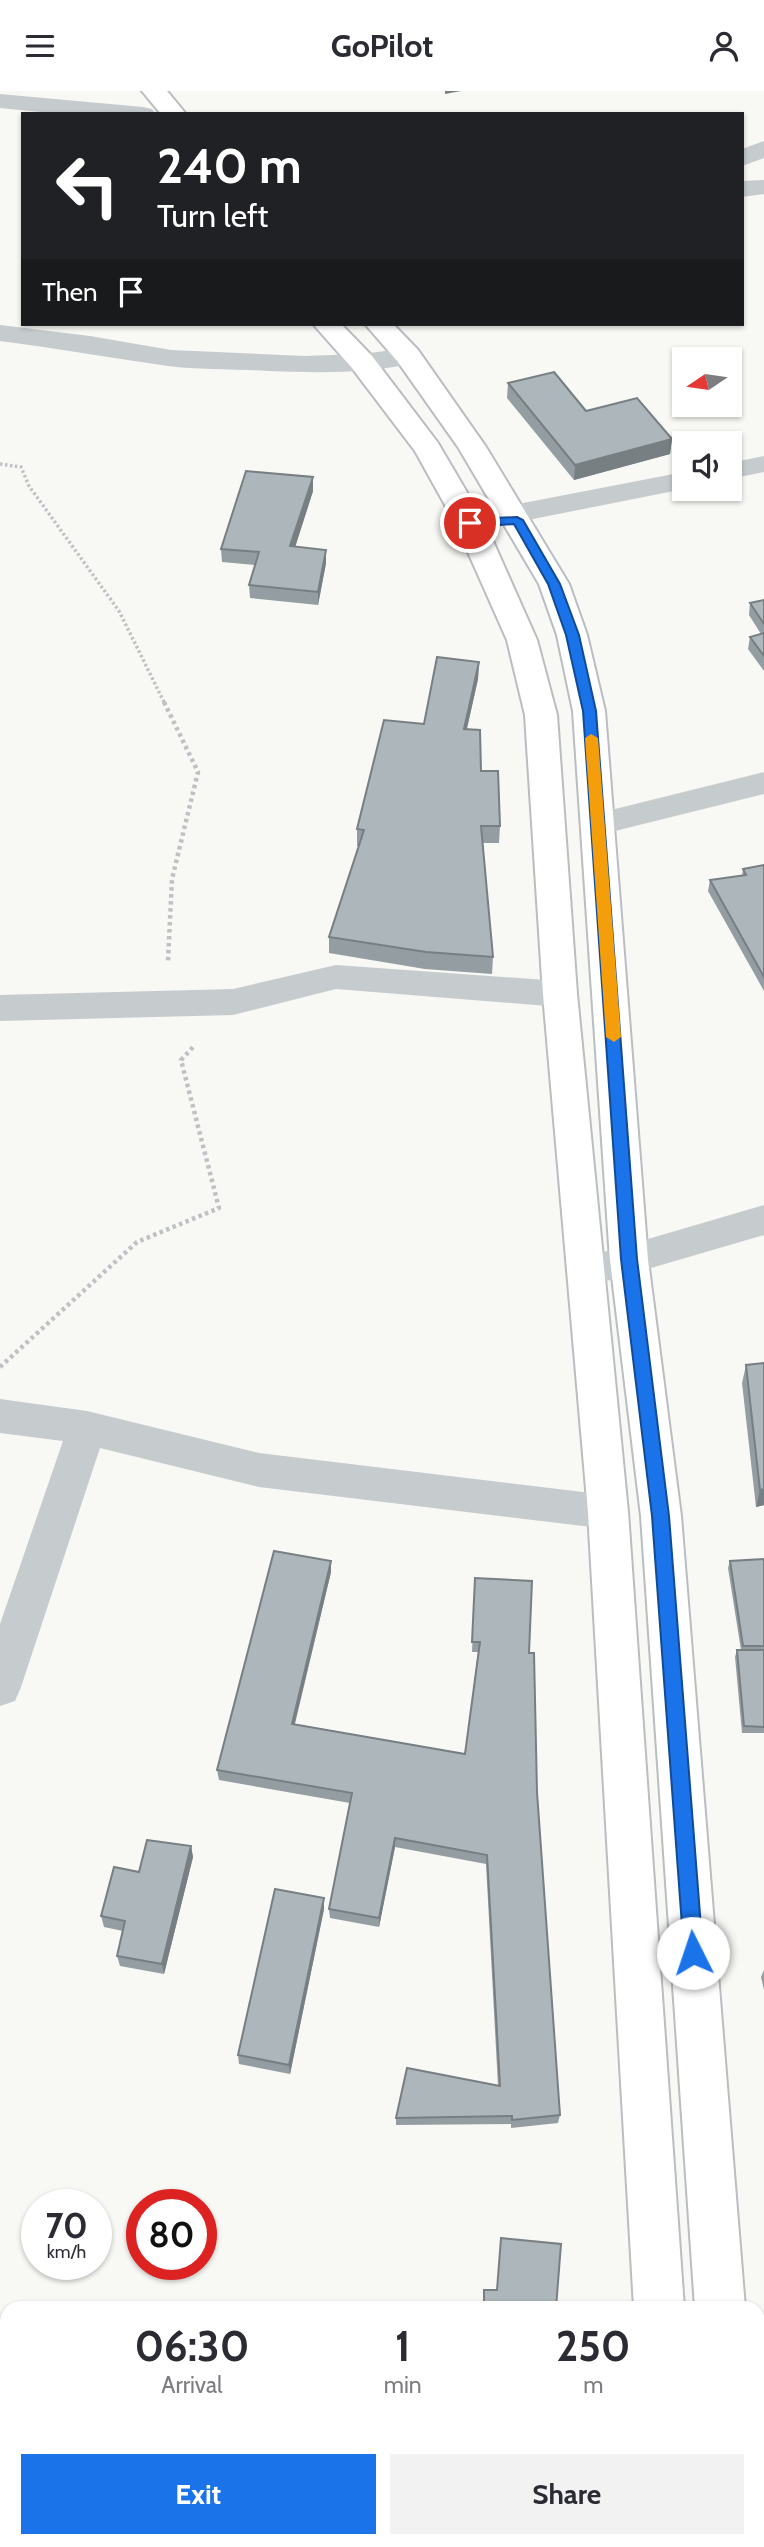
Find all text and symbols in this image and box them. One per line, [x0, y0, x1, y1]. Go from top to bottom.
text: GoPilot [331, 26, 433, 65]
icon: menu [21, 27, 59, 65]
icon: person [705, 27, 743, 65]
text: 240 m [157, 136, 302, 195]
icon: left [42, 140, 133, 231]
text: Turn left [157, 196, 268, 235]
icon: arrive [112, 273, 150, 311]
text: Then [42, 276, 98, 308]
north arrow [672, 347, 742, 417]
map controls [672, 347, 742, 501]
button: sound [672, 431, 742, 501]
pin [440, 493, 500, 553]
icon: arrive [451, 504, 489, 542]
position arrow [656, 1916, 730, 1990]
speed limit sign: 80 [126, 2189, 217, 2280]
text: 70 [45, 2204, 88, 2247]
text: km/h [47, 2241, 86, 2263]
text: 06:30 [134, 2320, 249, 2372]
text: 1 [395, 2320, 410, 2372]
text: 250 [556, 2320, 631, 2372]
text: Arrival [161, 2371, 222, 2399]
text: min [384, 2371, 422, 2399]
text: m [583, 2371, 603, 2399]
button: Exit [21, 2454, 376, 2534]
button: Share [390, 2454, 744, 2534]

